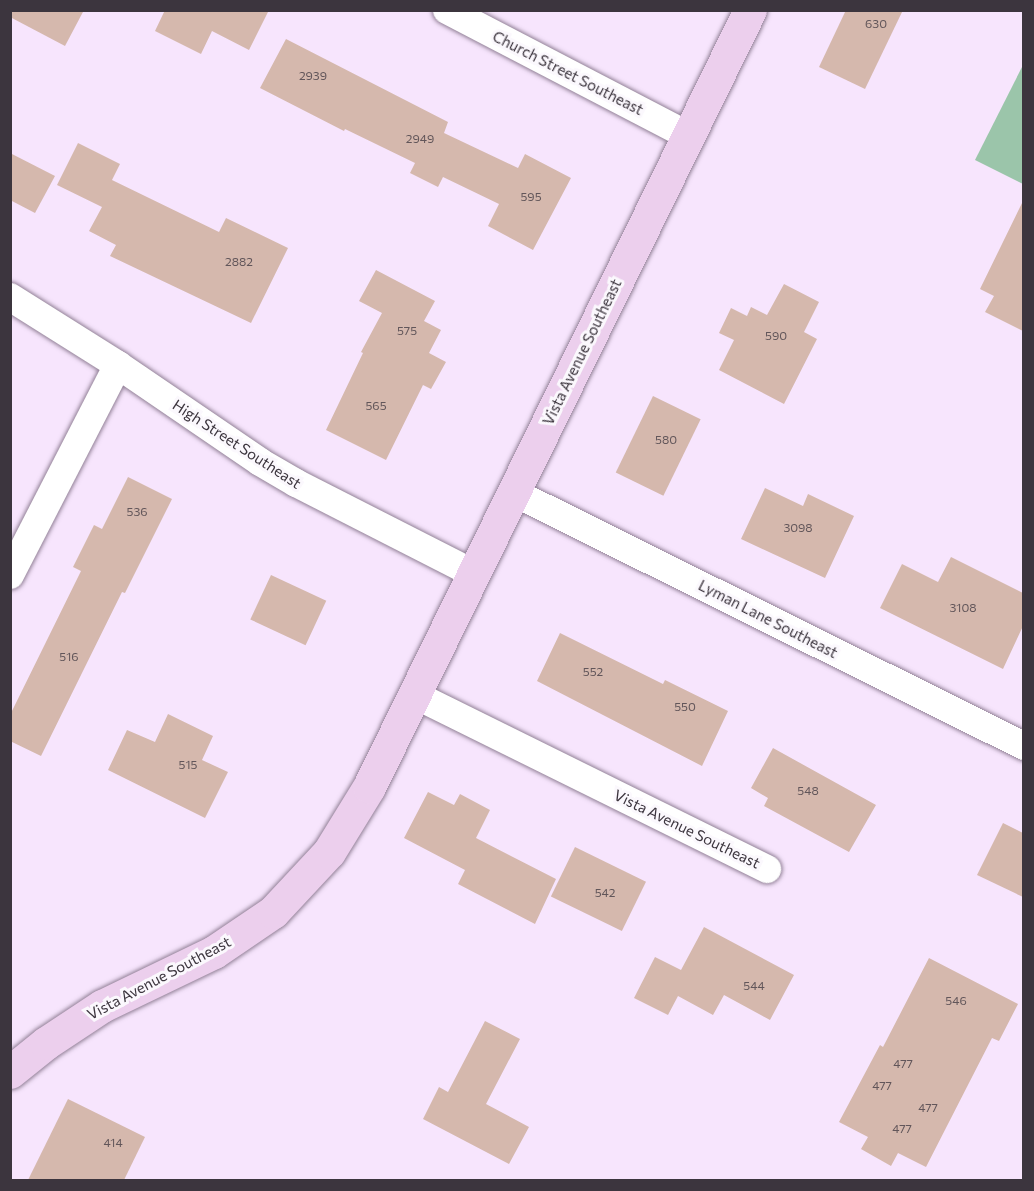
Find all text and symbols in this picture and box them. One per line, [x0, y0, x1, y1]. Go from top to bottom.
house number: 630 [865, 17, 887, 31]
street label: Church Street Southeast [490, 27, 646, 119]
house number: 2939 [299, 69, 327, 83]
house number: 2949 [406, 132, 434, 146]
house number: 595 [520, 190, 542, 204]
house number: 2882 [225, 255, 253, 269]
street label: Vista Avenue Southeast [539, 276, 625, 428]
house number: 575 [397, 324, 417, 338]
house number: 590 [765, 329, 787, 343]
street label: High Street Southeast [169, 396, 305, 492]
house number: 565 [365, 399, 387, 413]
house number: 580 [655, 433, 677, 447]
house number: 536 [126, 505, 148, 519]
house number: 3098 [783, 521, 813, 535]
street label: Lyman Lane Southeast [695, 576, 841, 662]
house number: 3108 [949, 601, 977, 615]
house number: 516 [59, 650, 79, 664]
house number: 552 [583, 665, 603, 679]
house number: 550 [674, 700, 696, 714]
house number: 515 [179, 758, 197, 772]
house number: 548 [797, 784, 819, 798]
street label: Vista Avenue Southeast [611, 786, 763, 872]
house number: 542 [595, 886, 615, 900]
street label: Vista Avenue Southeast [84, 932, 234, 1024]
house number: 544 [743, 979, 765, 993]
house number: 546 [945, 994, 967, 1008]
house number: 477 [893, 1057, 913, 1071]
house number: 477 [872, 1079, 892, 1093]
house number: 477 [918, 1101, 938, 1115]
house number: 477 [892, 1122, 912, 1136]
house number: 414 [103, 1136, 123, 1150]

